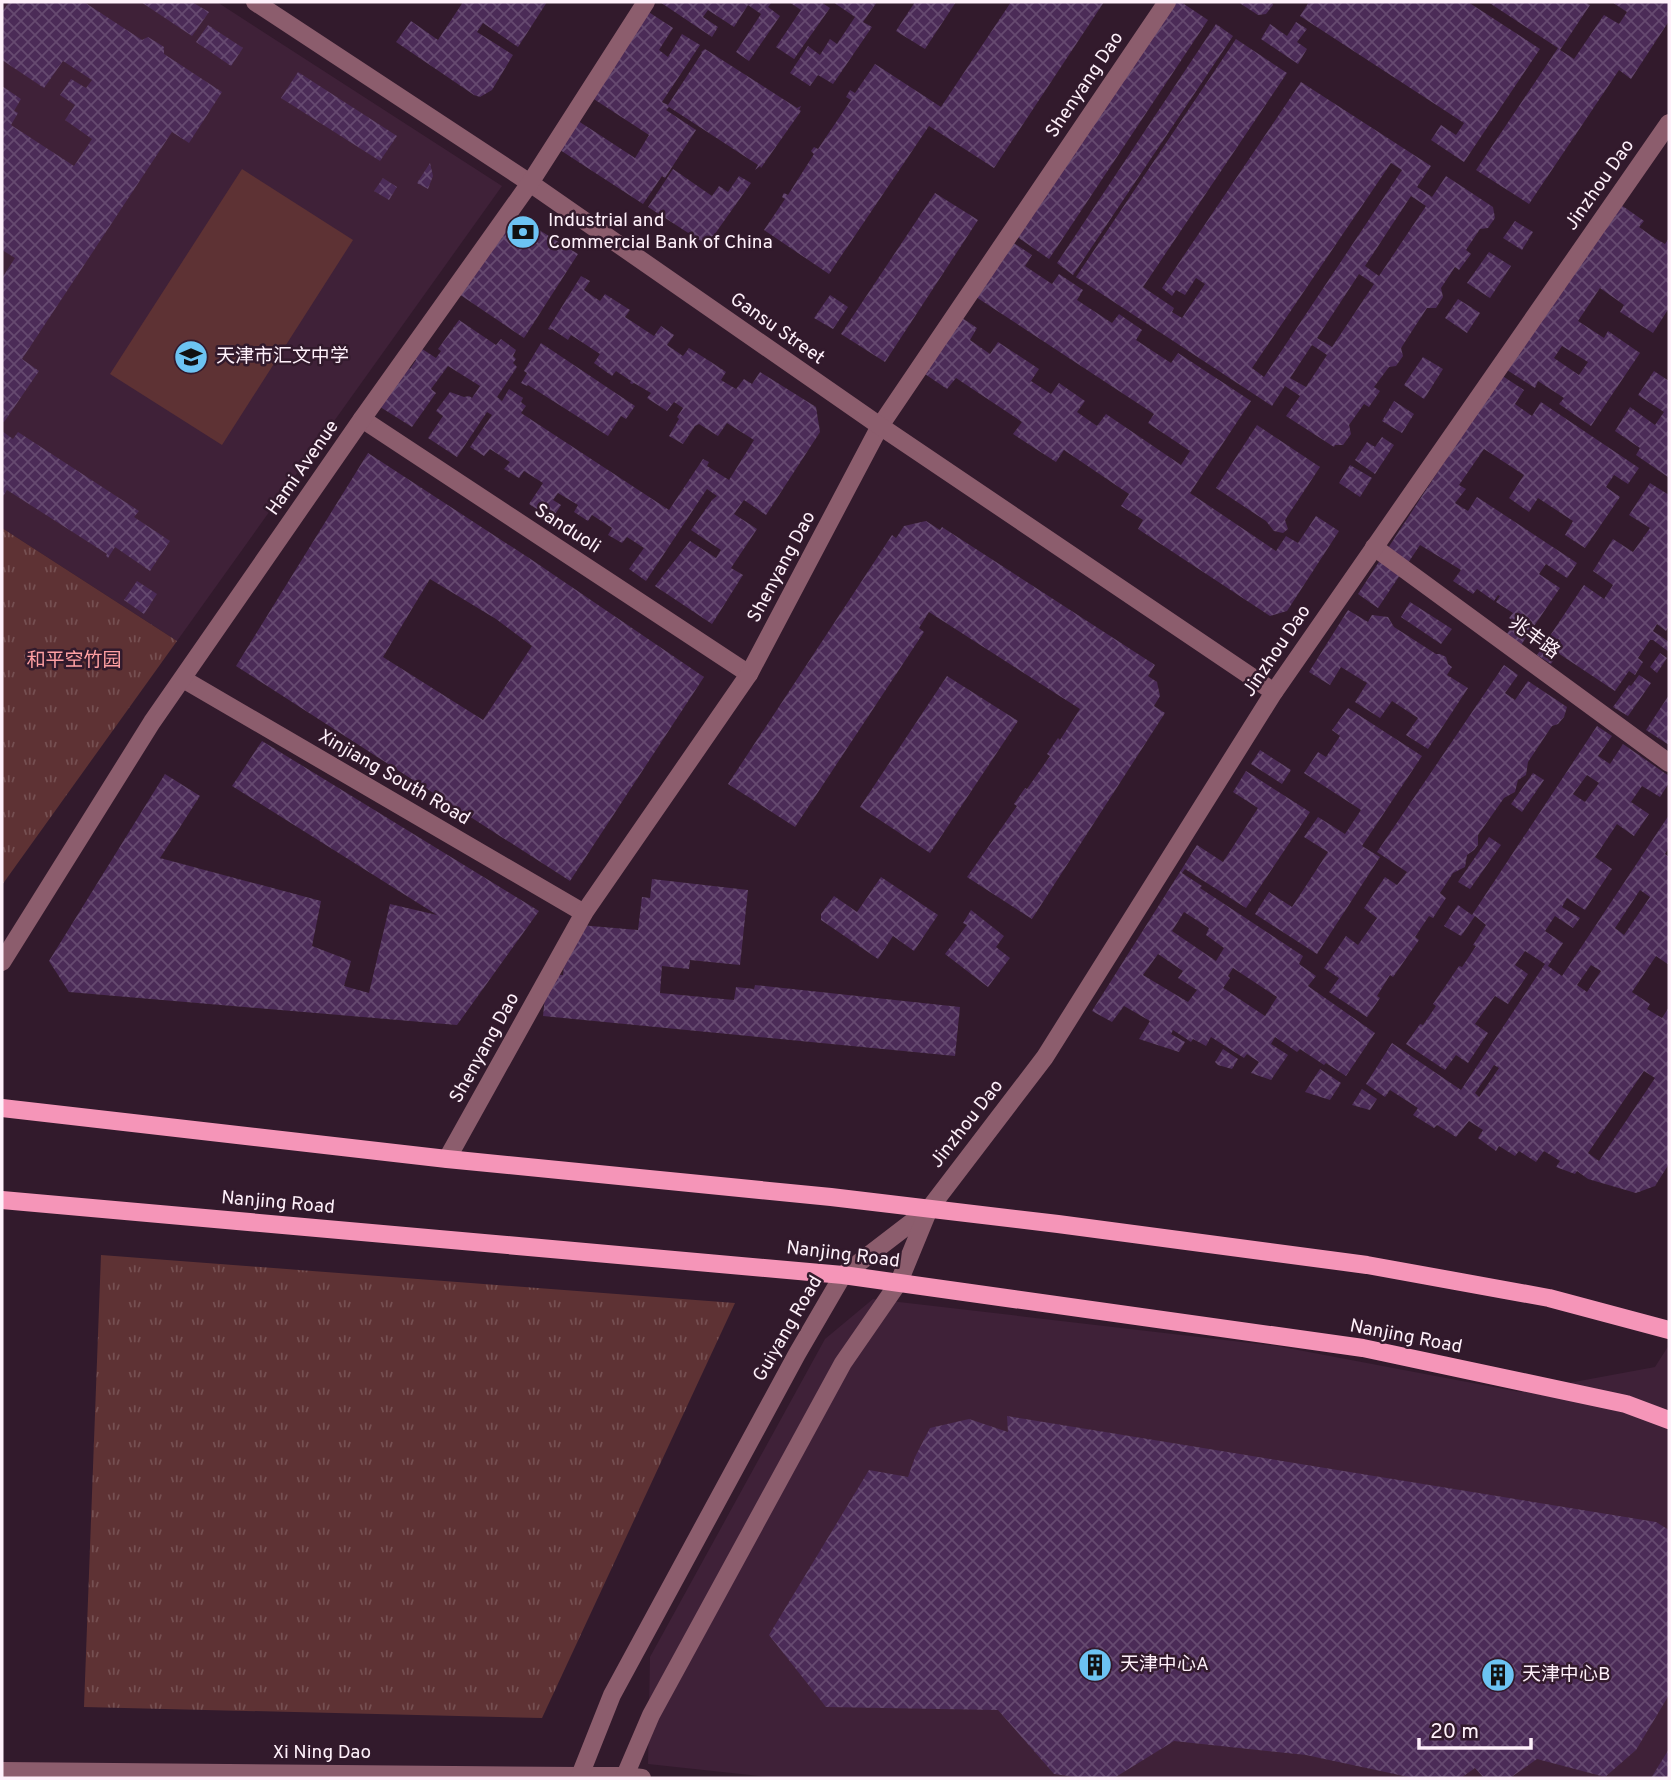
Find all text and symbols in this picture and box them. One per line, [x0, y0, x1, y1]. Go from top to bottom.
street label: Shenyang Dao [1041, 27, 1129, 143]
street label: Jinzhou Dao [1560, 135, 1640, 235]
place label: Industrial and Commercial Bank of China [548, 209, 773, 255]
bank icon: Industrial and Commercial Bank of China [504, 213, 542, 251]
street label: Gansu Street [725, 288, 829, 370]
school or university icon: 天津市汇文中学 [172, 338, 210, 376]
place label: 天津市汇文中学 [216, 345, 349, 369]
street label: Hami Avenue [261, 416, 345, 520]
street label: Sanduoli [529, 499, 605, 559]
street label: Shenyang Dao [743, 507, 821, 627]
street label: Jinzhou Dao [1237, 600, 1317, 702]
street label: 兆丰路 [1504, 612, 1564, 664]
park label: 和平空竹园 [26, 649, 122, 673]
street label: Xinjiang South Road [314, 725, 474, 831]
street label: Shenyang Dao [445, 988, 525, 1108]
street label: Jinzhou Dao [925, 1075, 1009, 1173]
street label: Nanjing Road [220, 1186, 336, 1220]
street label: Nanjing Road [785, 1236, 901, 1274]
street label: Guiyang Road [748, 1272, 828, 1386]
street label: Nanjing Road [1348, 1314, 1464, 1360]
building icon: 天津中心A [1076, 1646, 1114, 1684]
place label: 天津中心A [1120, 1653, 1209, 1677]
building icon: 天津中心B [1479, 1656, 1517, 1694]
place label: 天津中心B [1522, 1663, 1610, 1687]
scale bar [1419, 1706, 1531, 1750]
text: 20 m [1430, 1719, 1479, 1746]
street label: Xi Ning Dao [273, 1741, 371, 1765]

